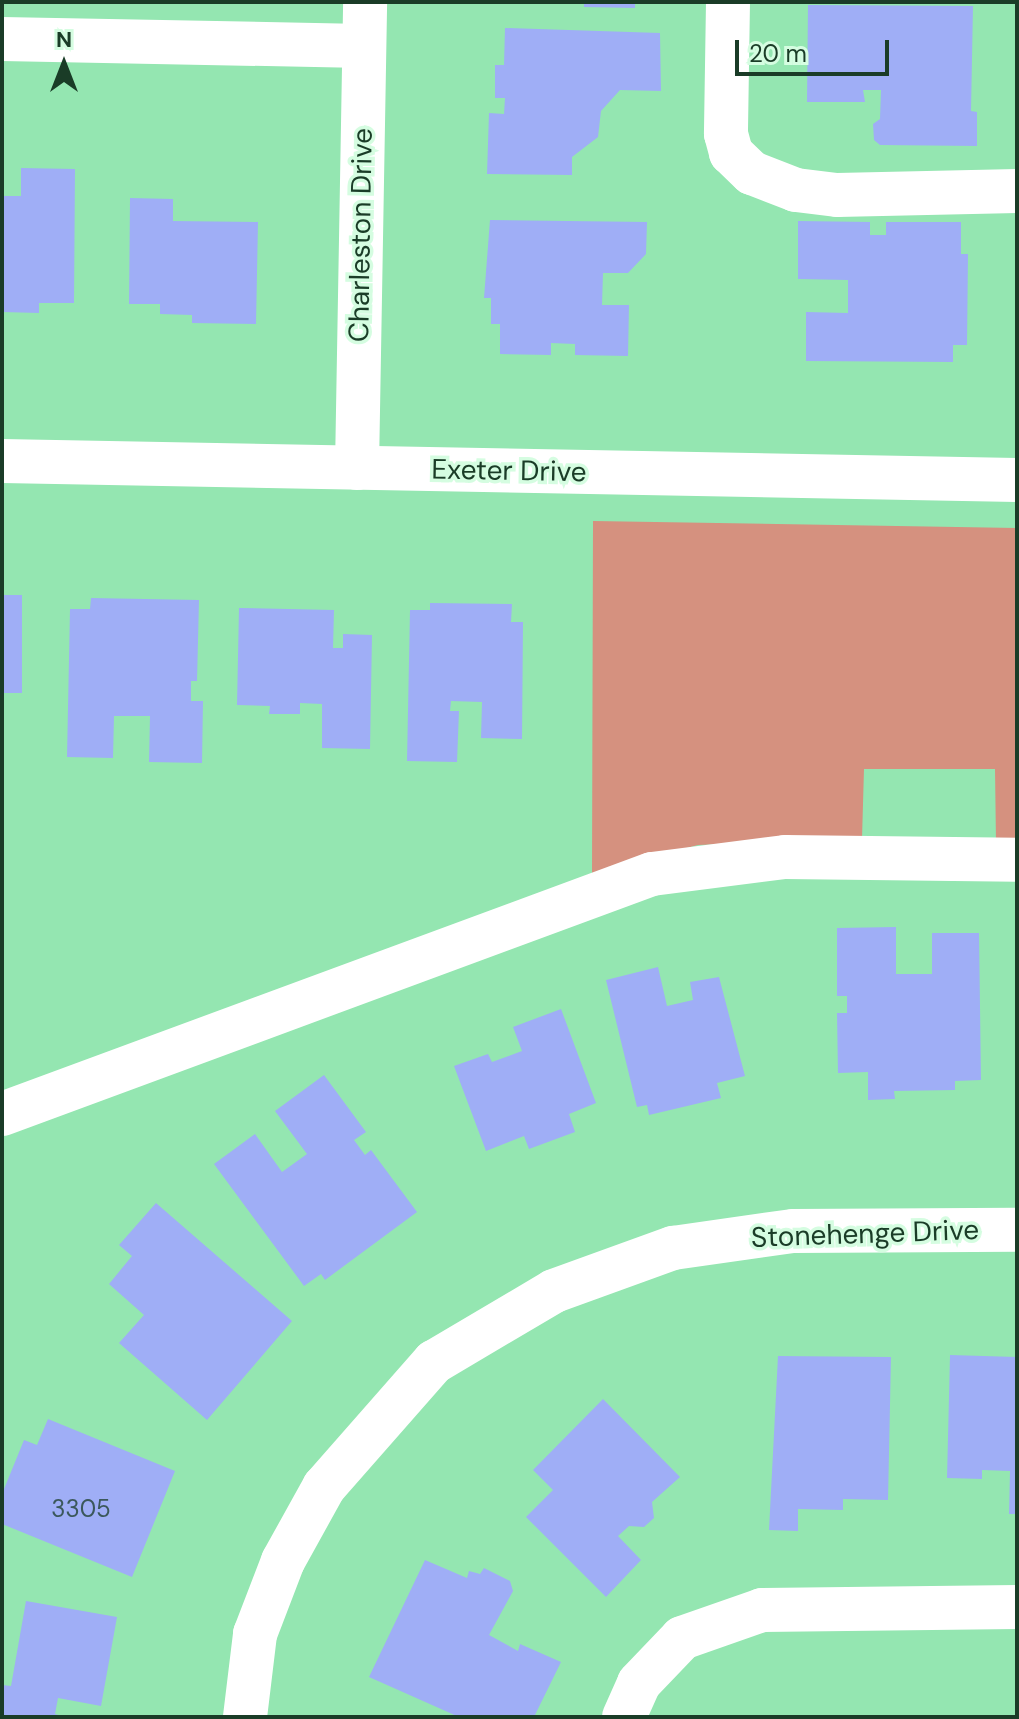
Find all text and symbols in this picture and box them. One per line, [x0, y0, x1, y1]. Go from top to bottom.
north arrow [24, 24, 104, 104]
scale bar [739, 24, 893, 74]
text: N [56, 25, 72, 54]
text: 20 m [749, 38, 807, 69]
street label: Charleston Drive [342, 128, 380, 342]
street label: Exeter Drive [431, 453, 587, 489]
street label: Stonehenge Drive [750, 1213, 980, 1255]
house number: 3305 [51, 1495, 111, 1523]

